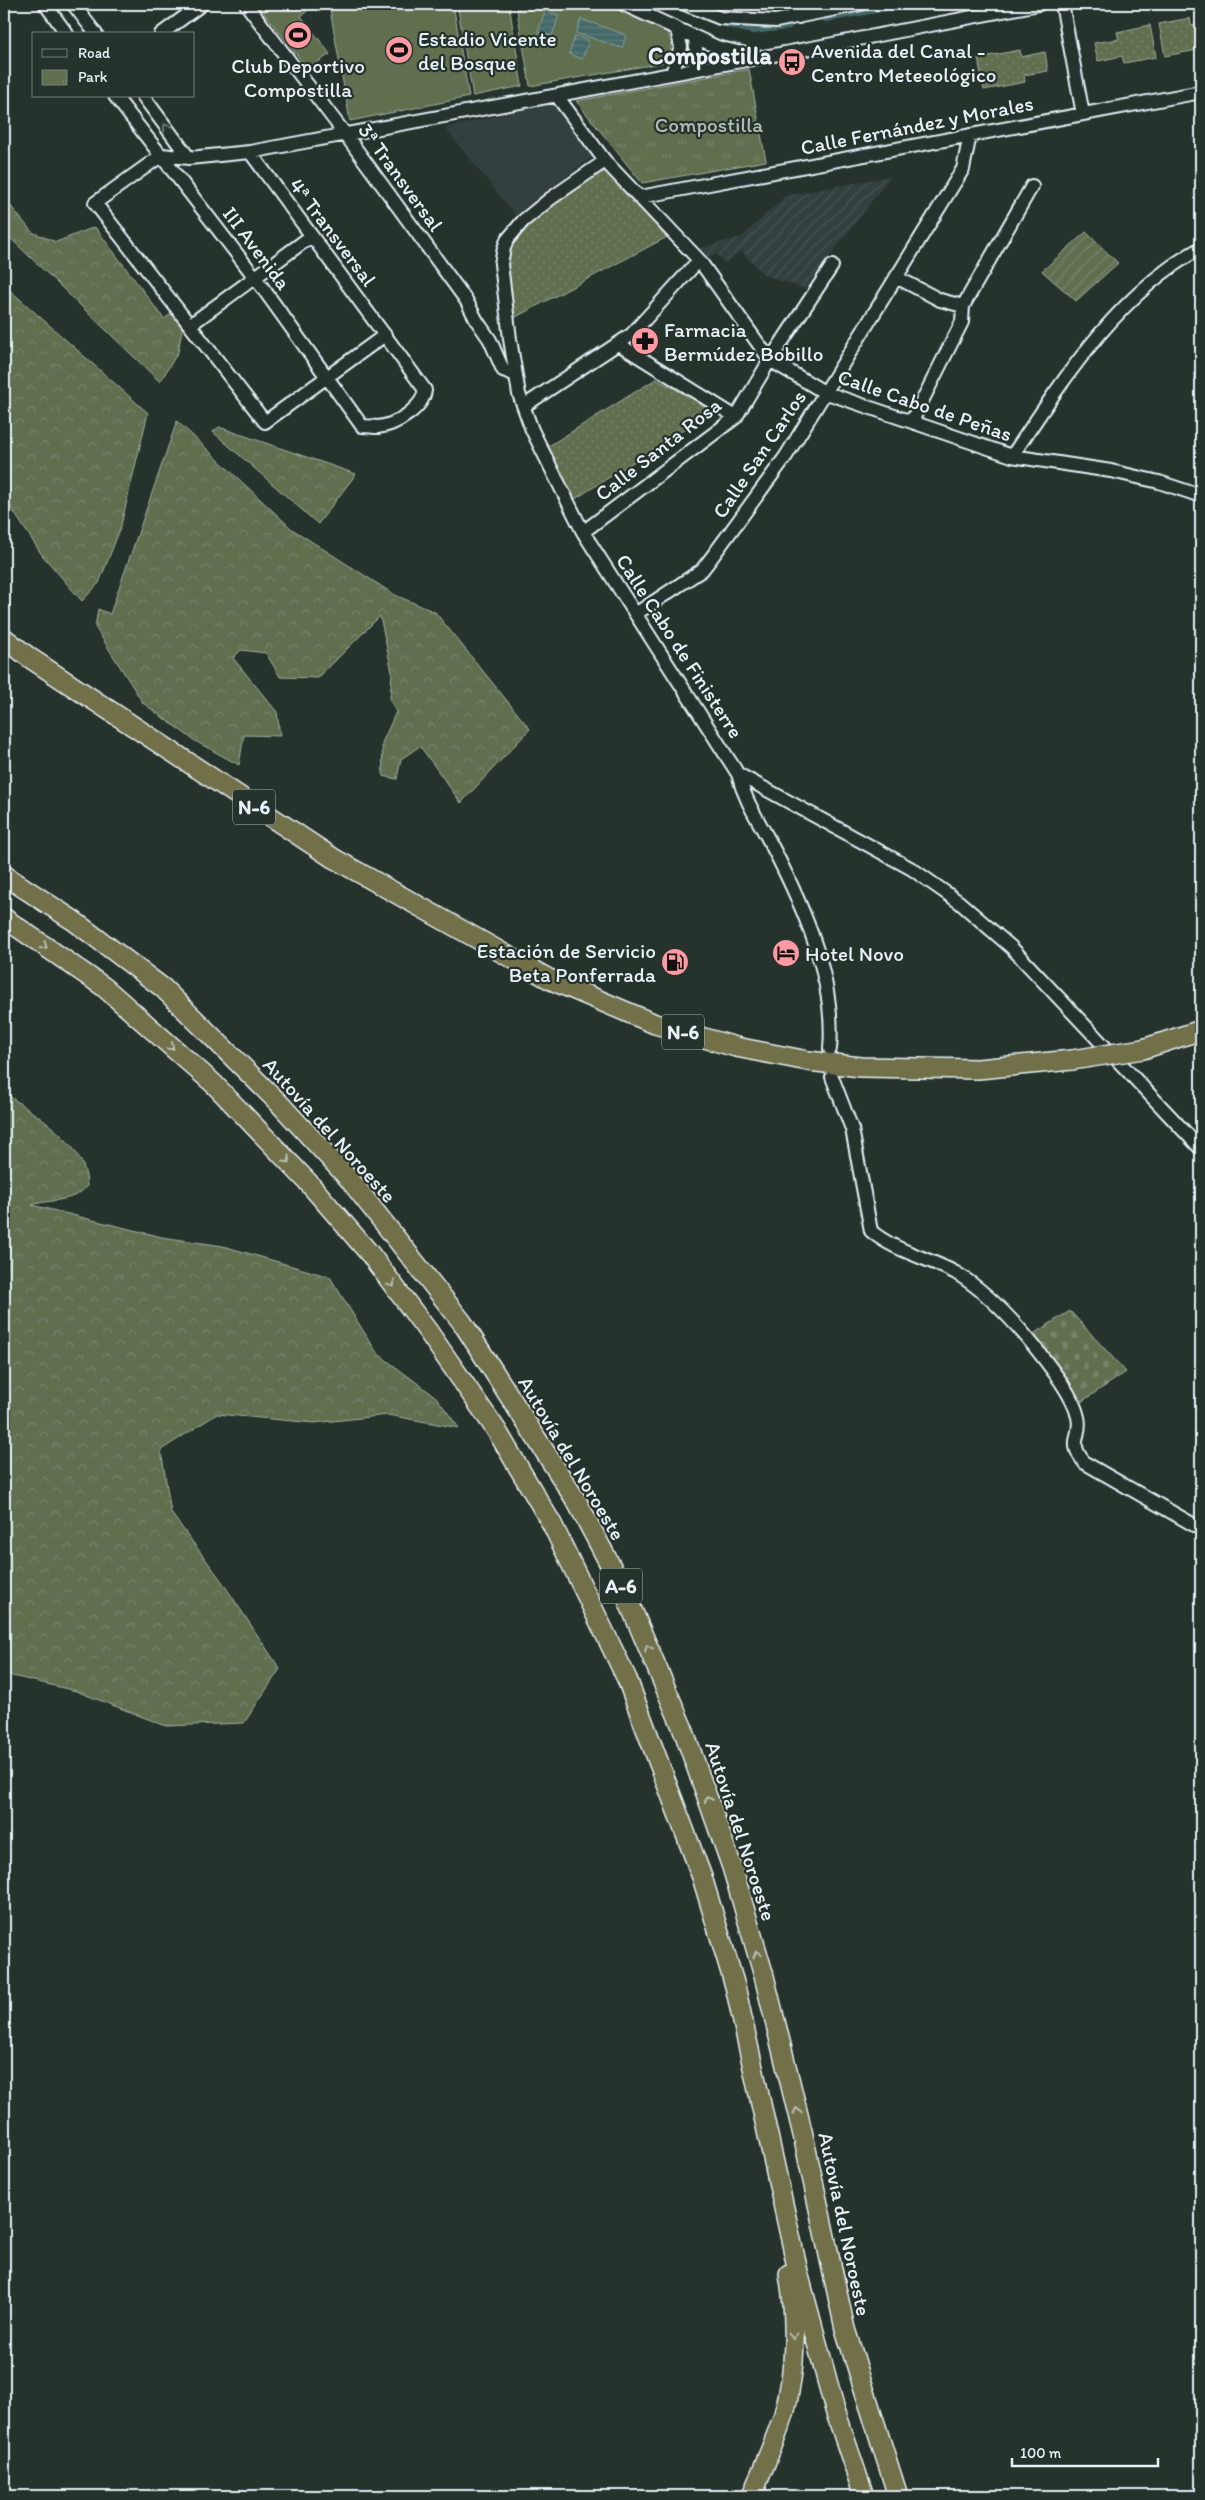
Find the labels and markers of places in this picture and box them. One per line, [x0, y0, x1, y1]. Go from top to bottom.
sports icon: Club Deportivo Compostilla [283, 20, 313, 50]
place label: Estadio Vicente del Bosque [418, 26, 557, 75]
sports icon: Estadio Vicente del Bosque [384, 35, 414, 65]
place label: Avenida del Canal - Centro Meteeológico [811, 38, 997, 87]
bus stop icon: Avenida del Canal - Centro Meteeológico [777, 47, 807, 77]
place label: Club Deportivo Compostilla [231, 53, 365, 102]
place label: Farmacia Bermúdez Bobillo [664, 317, 823, 366]
pharmacy icon: Farmacia Bermúdez Bobillo [630, 326, 660, 356]
place label: Estación de Servicio Beta Ponferrada [477, 938, 656, 987]
hotel icon: Hotel Novo [771, 938, 801, 968]
place label: Hotel Novo [805, 941, 904, 966]
fuel station icon: Estación de Servicio Beta Ponferrada [660, 947, 690, 977]

